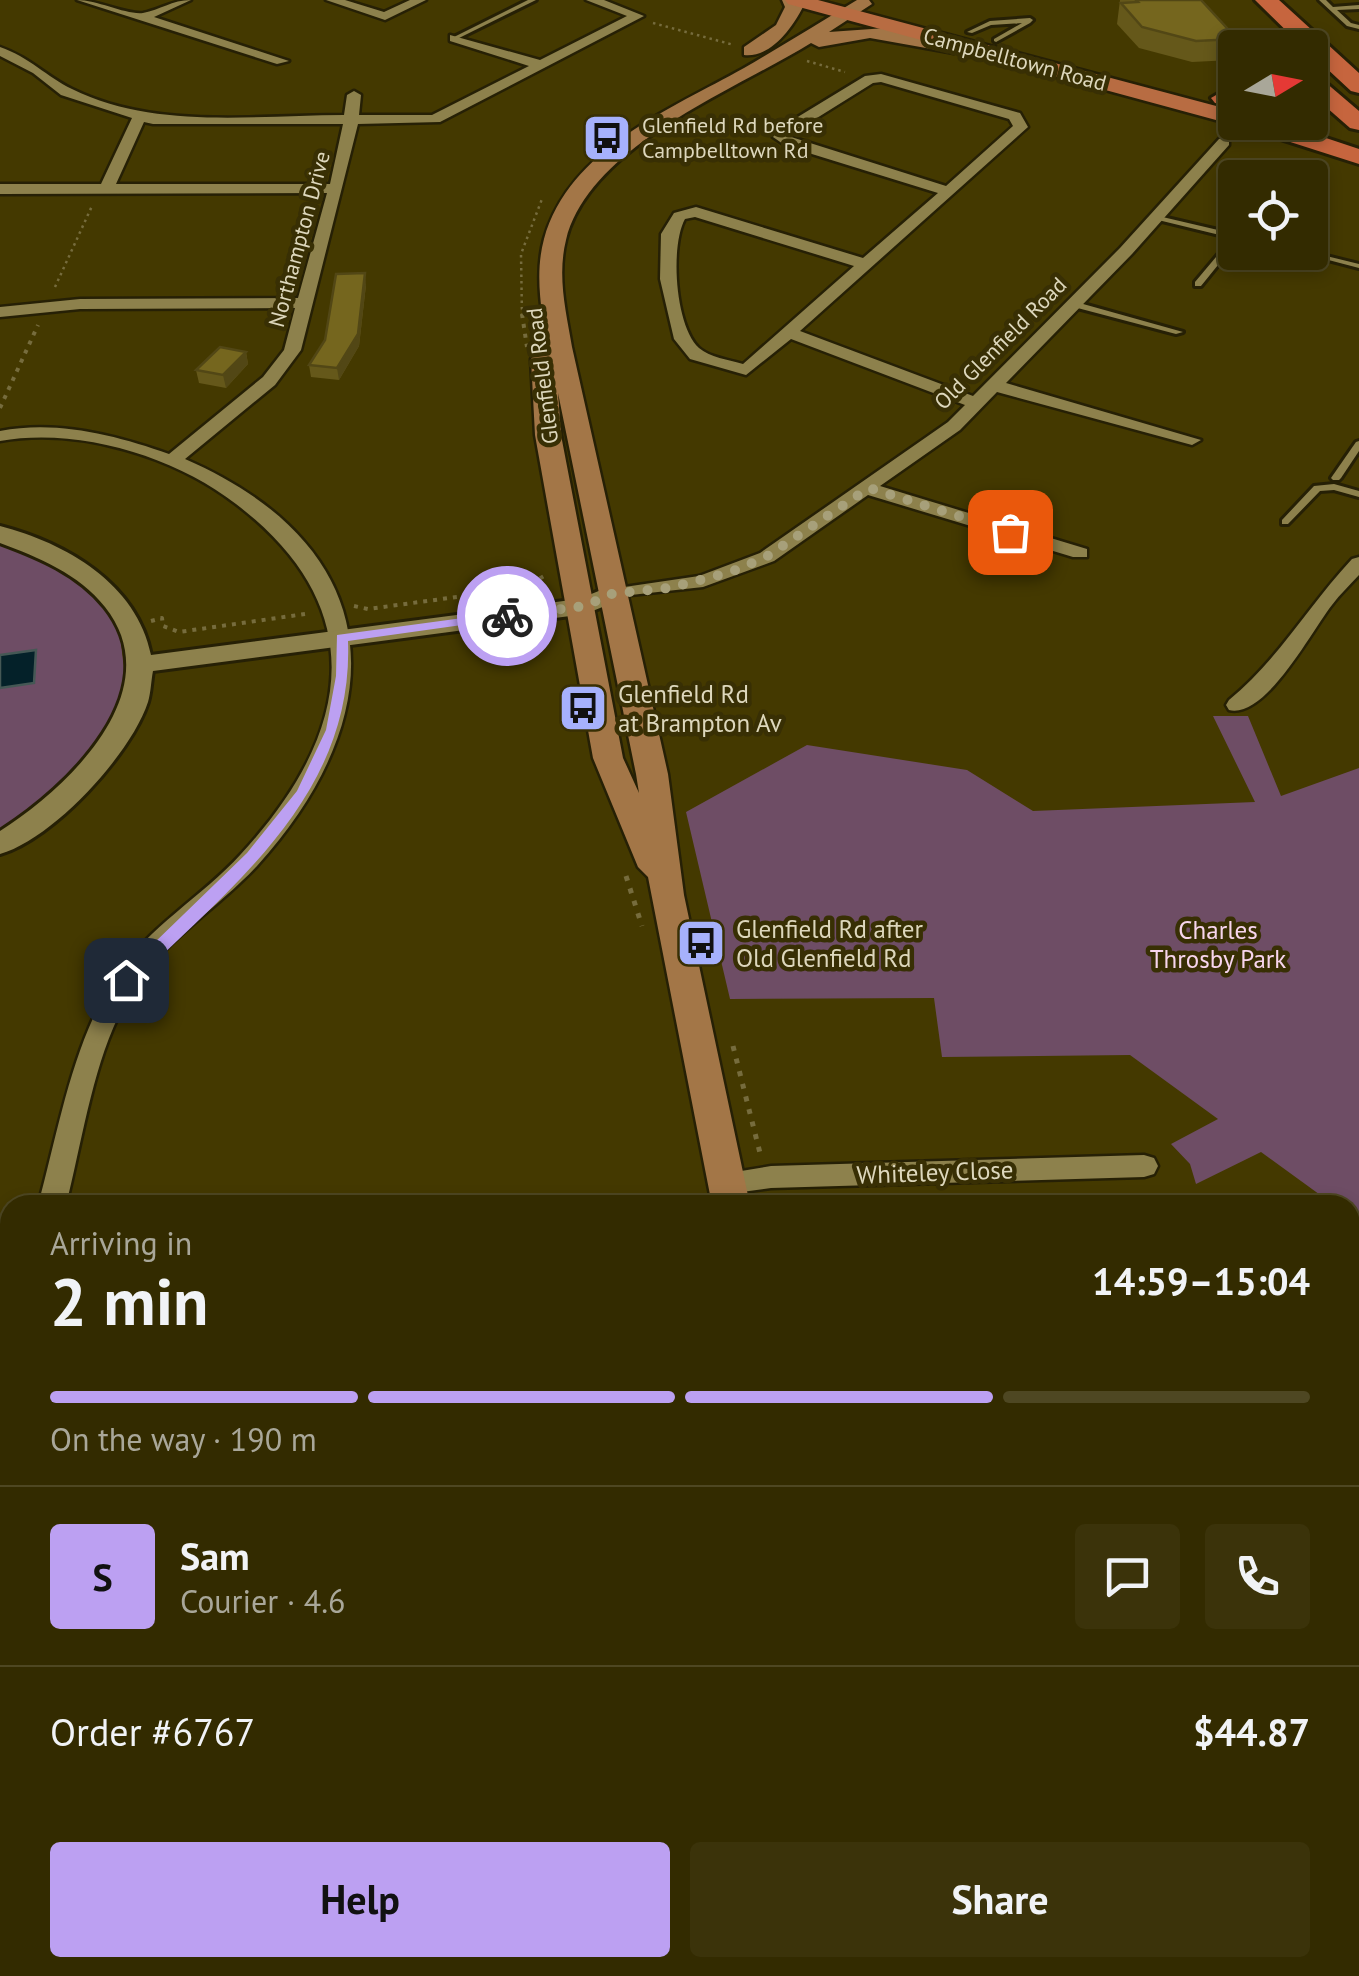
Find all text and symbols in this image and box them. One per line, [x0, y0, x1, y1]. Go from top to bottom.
street label: Campbelltown Road [920, 21, 1110, 97]
north arrow [1218, 30, 1328, 140]
map controls [1218, 30, 1328, 270]
place label: Glenfield Rd before Campbelltown Rd [642, 111, 823, 164]
bus stop icon: Glenfield Rd before Campbelltown Rd [581, 112, 633, 164]
street label: Northampton Drive [262, 148, 336, 330]
button: locate [1218, 160, 1328, 270]
street label: Old Glenfield Road [928, 271, 1072, 415]
street label: Glenfield Road [520, 306, 564, 446]
pin [968, 490, 1053, 575]
icon: bag [983, 505, 1038, 560]
courier [457, 566, 557, 666]
icon: bike [480, 589, 535, 644]
place label: Glenfield Rd at Brampton Av [618, 678, 782, 739]
bus stop icon: Glenfield Rd at Brampton Av [557, 682, 609, 734]
place label: Glenfield Rd after Old Glenfield Rd [736, 913, 923, 974]
park label: Charles Throsby Park [1150, 914, 1286, 975]
bus stop icon: Glenfield Rd after Old Glenfield Rd [675, 917, 727, 969]
pin [84, 938, 169, 1023]
icon: home [99, 953, 154, 1008]
street label: Whiteley Close [856, 1153, 1014, 1191]
text: Arriving in [50, 1222, 192, 1264]
text: 14:59–15:04 [1092, 1256, 1310, 1305]
text: 2 min [50, 1259, 209, 1343]
text: On the way · 190 m [50, 1418, 317, 1460]
button: chat [1075, 1524, 1180, 1629]
button: phone [1205, 1524, 1310, 1629]
text: Sam [180, 1531, 250, 1580]
text: S [92, 1552, 113, 1601]
text: Courier · 4.6 [180, 1580, 346, 1622]
text: Order #6767 [50, 1707, 255, 1756]
text: $44.87 [1193, 1707, 1310, 1756]
button: Help [50, 1842, 670, 1957]
button: Share [690, 1842, 1310, 1957]

